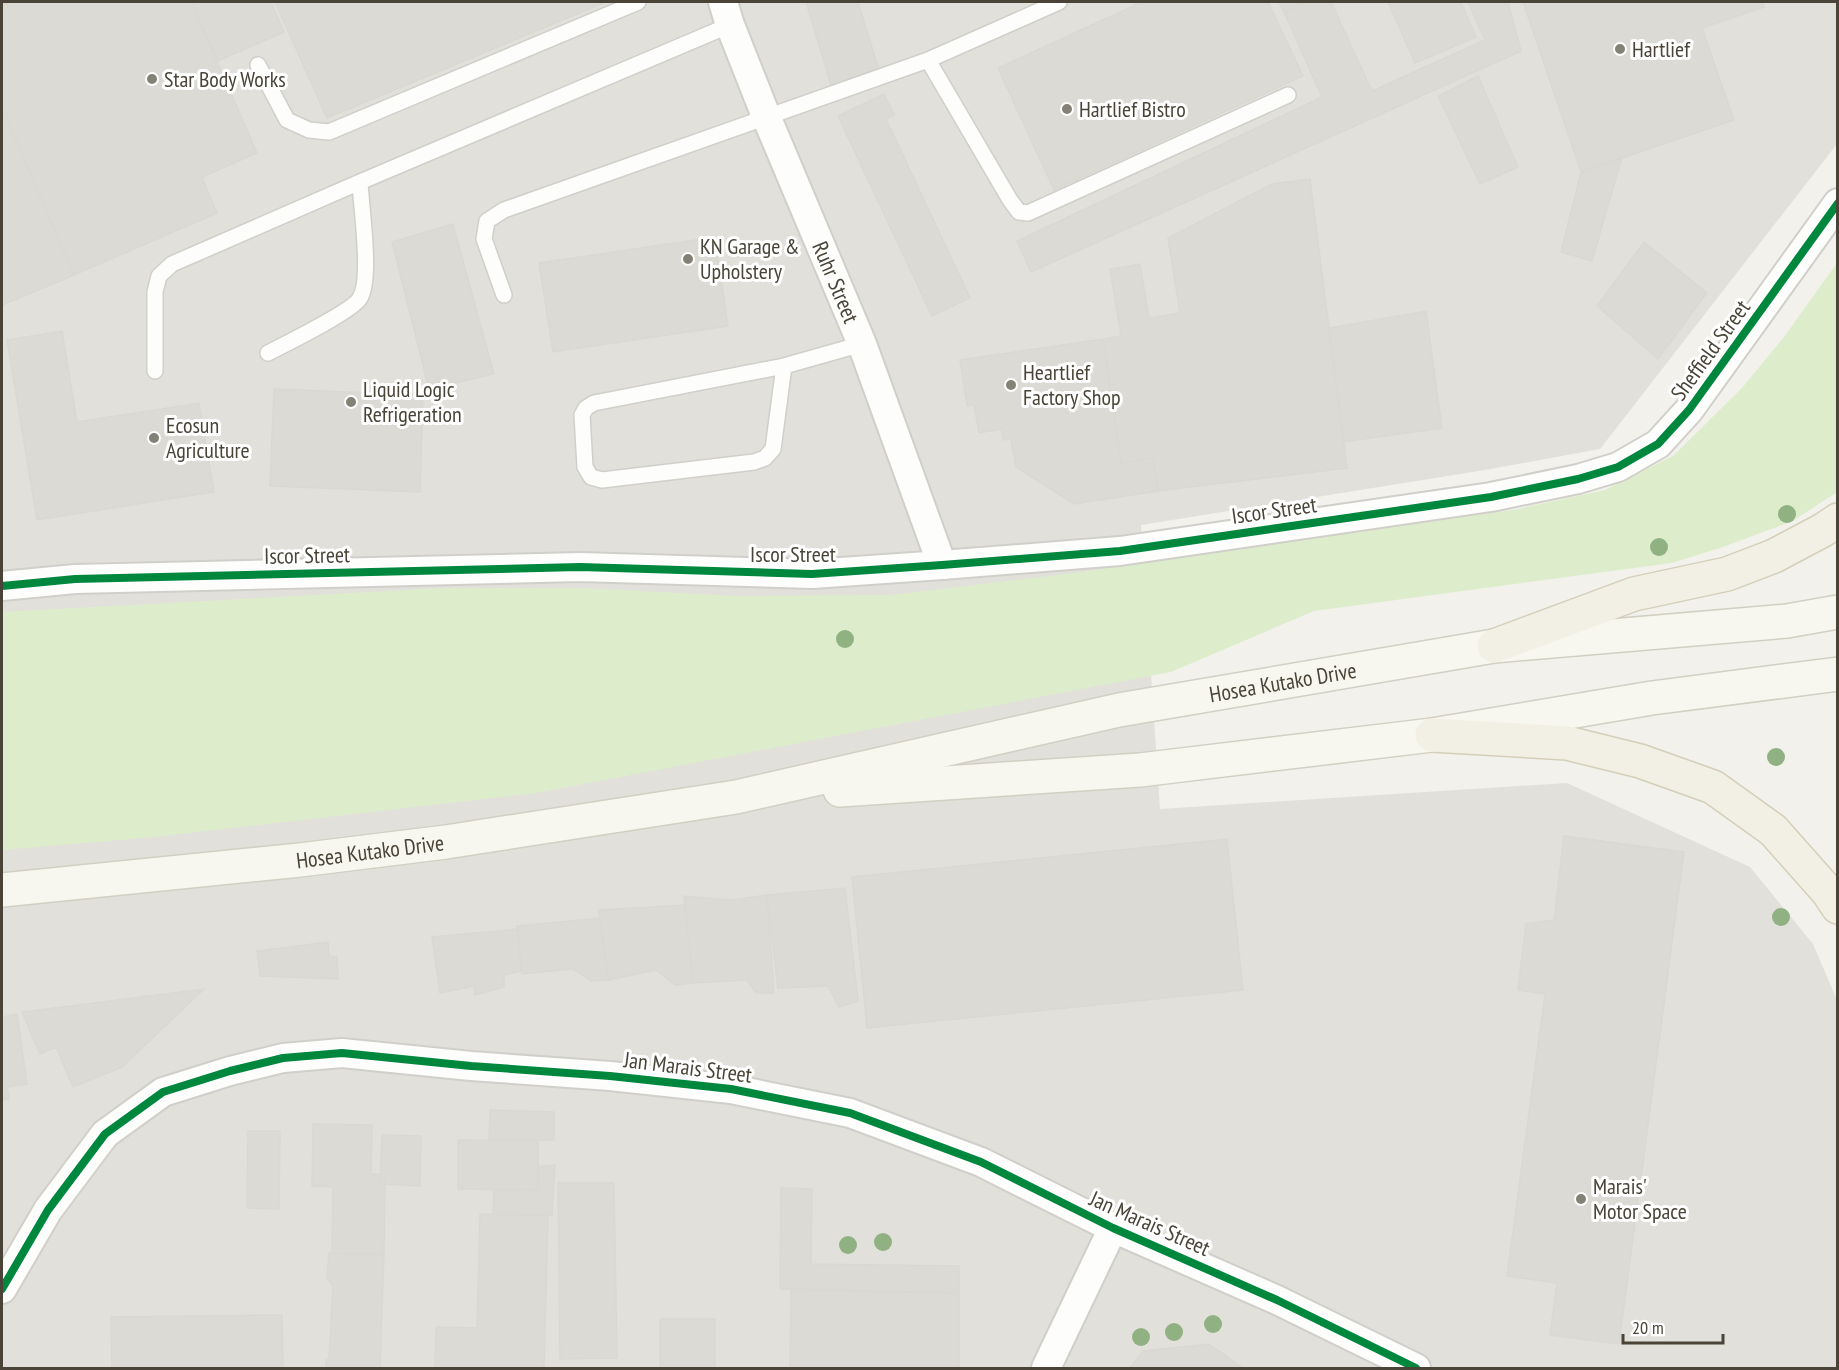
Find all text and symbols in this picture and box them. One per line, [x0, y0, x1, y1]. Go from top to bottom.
place label: Hartlief [1632, 35, 1691, 63]
marker: Hartlief [1613, 42, 1627, 56]
place label: Star Body Works [164, 65, 286, 93]
marker: Star Body Works [145, 72, 159, 86]
place label: Hartlief Bistro [1079, 95, 1186, 123]
marker: Hartlief Bistro [1060, 102, 1074, 116]
place label: KN Garage & Upholstery [700, 232, 799, 285]
street label: Ruhr Street [806, 237, 865, 327]
marker: KN Garage & Upholstery [681, 252, 695, 266]
street label: Sheffield Street [1664, 294, 1756, 406]
place label: Heartlief Factory Shop [1023, 358, 1121, 411]
place label: Liquid Logic Refrigeration [363, 375, 462, 428]
marker: Heartlief Factory Shop [1004, 378, 1018, 392]
marker: Liquid Logic Refrigeration [344, 395, 358, 409]
place label: Ecosun Agriculture [166, 411, 250, 464]
marker: Ecosun Agriculture [147, 431, 161, 445]
street label: Iscor Street [1230, 490, 1318, 530]
street label: Iscor Street [264, 540, 350, 570]
street label: Iscor Street [750, 540, 836, 568]
street label: Hosea Kutako Drive [1207, 656, 1358, 708]
street label: Hosea Kutako Drive [294, 828, 445, 874]
street label: Jan Marais Street [622, 1045, 753, 1089]
place label: Marais' Motor Space [1593, 1172, 1687, 1225]
street label: Jan Marais Street [1085, 1184, 1214, 1262]
marker: Marais' Motor Space [1574, 1192, 1588, 1206]
scale bar [1623, 1307, 1724, 1345]
text: 20 m [1632, 1316, 1664, 1339]

